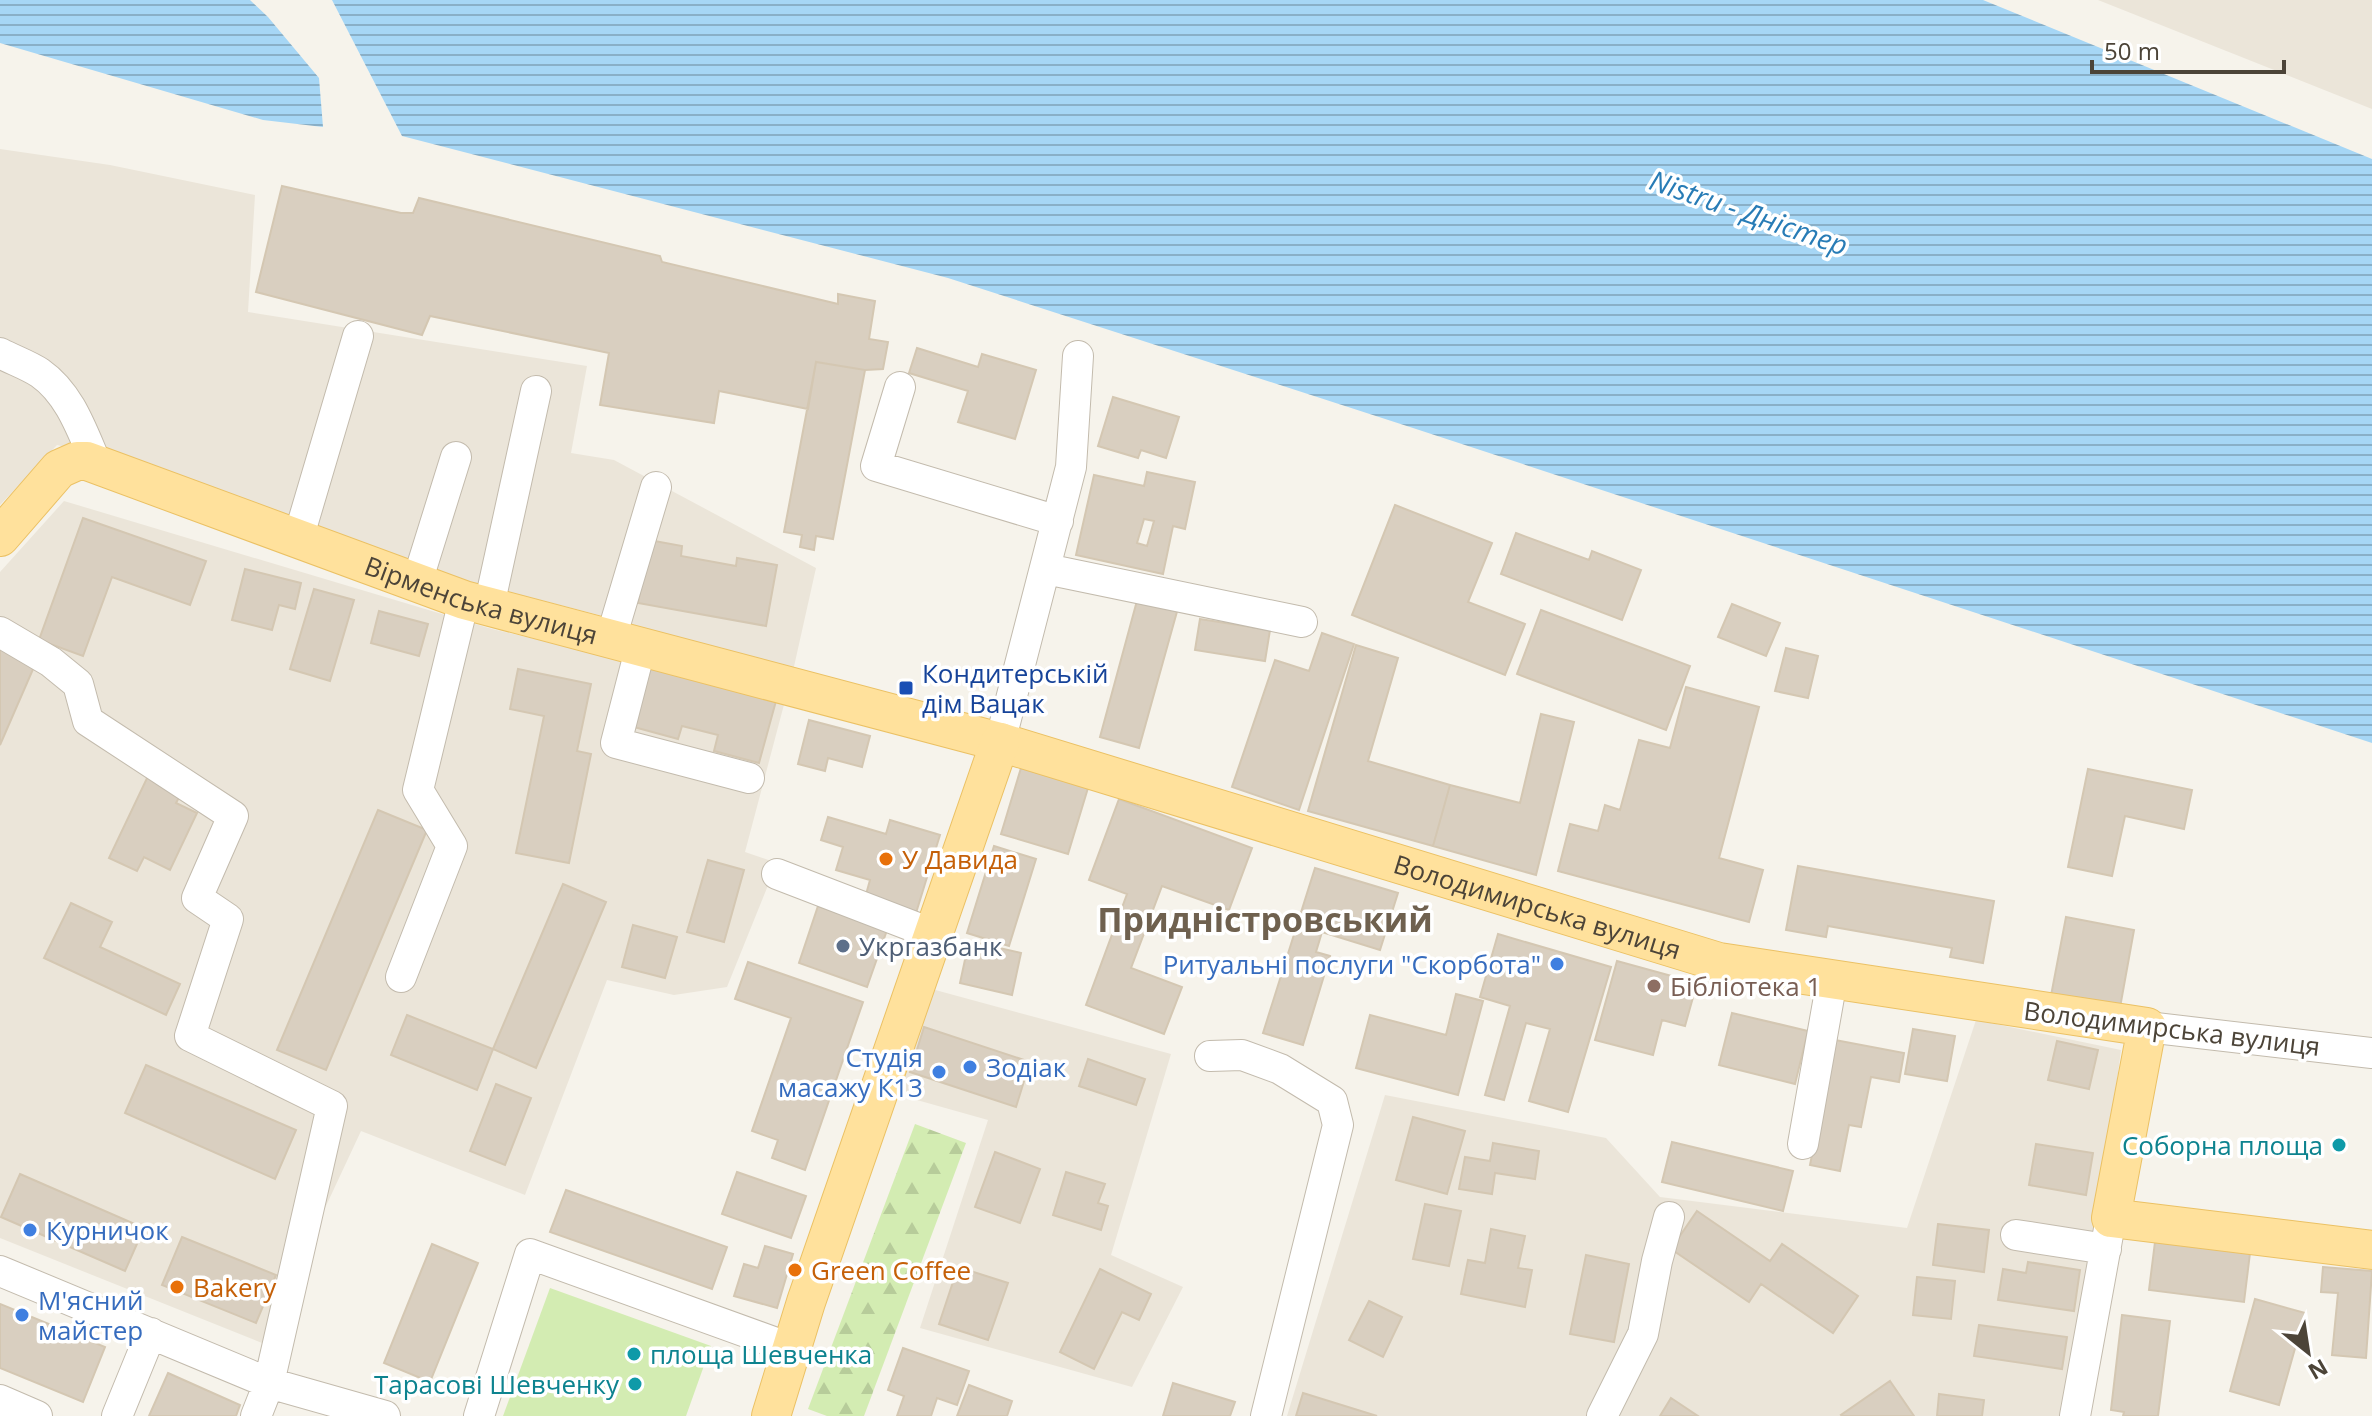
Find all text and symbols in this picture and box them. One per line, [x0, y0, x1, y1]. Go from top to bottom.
scale bar [2092, 24, 2284, 74]
text: 50 m [2104, 34, 2160, 67]
water label: Nistru - Дністер [1645, 160, 1853, 264]
street label: Вірменська вулиця [360, 547, 601, 653]
place label: Кондитерській дім Вацак [922, 655, 1108, 721]
marker: Кондитерській дім Вацак [897, 679, 915, 697]
place label: У Давида [902, 841, 1018, 877]
street label: Володимирська вулиця [1389, 846, 1685, 967]
marker: У Давида [877, 850, 895, 868]
district label: Придністровський [1097, 896, 1433, 942]
place label: Укргазбанк [859, 928, 1003, 964]
marker: Укргазбанк [834, 937, 852, 955]
place label: Ритуальні послуги "Скорбота" [1163, 946, 1541, 982]
marker: Ритуальні послуги "Скорбота" [1548, 955, 1566, 973]
place label: Бібліотека 1 [1670, 968, 1821, 1004]
marker: Бібліотека 1 [1645, 977, 1663, 995]
street label: Володимирська вулиця [2022, 992, 2322, 1064]
place label: Студія масажу К13 [778, 1039, 923, 1105]
place label: Зодіак [986, 1049, 1067, 1085]
marker: Зодіак [961, 1058, 979, 1076]
marker: Студія масажу К13 [930, 1063, 948, 1081]
place label: Соборна площа [2122, 1127, 2323, 1163]
marker: Соборна площа [2330, 1136, 2348, 1154]
place label: Курничок [46, 1212, 169, 1248]
marker: Курничок [21, 1221, 39, 1239]
place label: Green Coffee [811, 1252, 971, 1288]
marker: Green Coffee [786, 1261, 804, 1279]
place label: Bakery [193, 1269, 277, 1305]
marker: Bakery [168, 1278, 186, 1296]
place label: М'ясний майстер [38, 1282, 143, 1348]
marker: М'ясний майстер [13, 1306, 31, 1324]
north arrow [2268, 1312, 2348, 1392]
place label: площа Шевченка [650, 1336, 872, 1372]
marker: площа Шевченка [625, 1345, 643, 1363]
text: N [2303, 1353, 2334, 1388]
place label: Тарасові Шевченку [374, 1366, 620, 1402]
marker: Тарасові Шевченку [626, 1375, 644, 1393]

